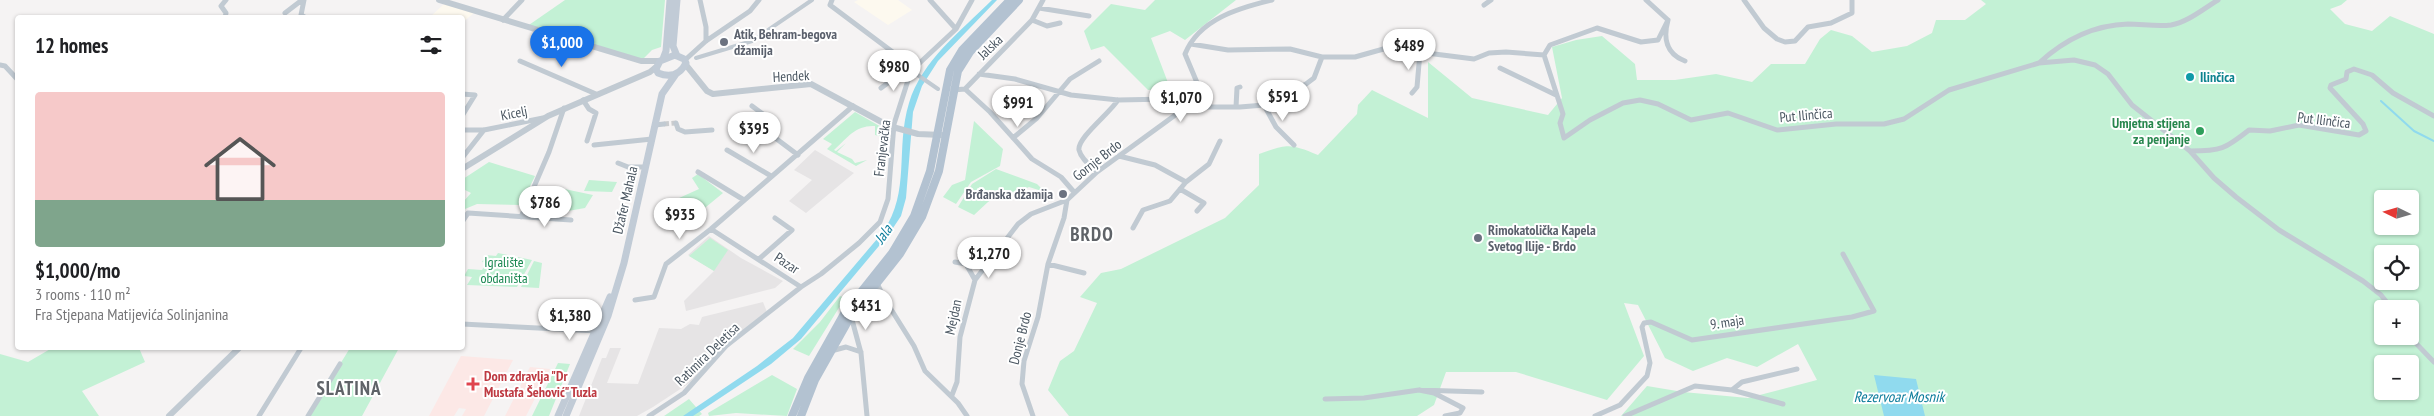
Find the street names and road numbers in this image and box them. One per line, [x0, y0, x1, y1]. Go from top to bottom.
street label: Jalska [973, 31, 1006, 64]
street label: Hendek [772, 66, 810, 86]
street label: Kicelj [499, 102, 529, 124]
street label: Put Ilinčica [1779, 104, 1833, 126]
street label: Put Ilinčica [2297, 108, 2351, 132]
street label: Franjevačka [870, 119, 894, 177]
street label: Gornje Brdo [1069, 135, 1125, 185]
street label: Džafer Mahala [608, 164, 642, 236]
street label: Pazar [771, 248, 803, 278]
street label: Mejdan [941, 298, 965, 336]
street label: Donje Brdo [1005, 310, 1035, 366]
street label: 9. maja [1709, 310, 1745, 334]
street label: Ratimira Deletisa [671, 319, 743, 389]

